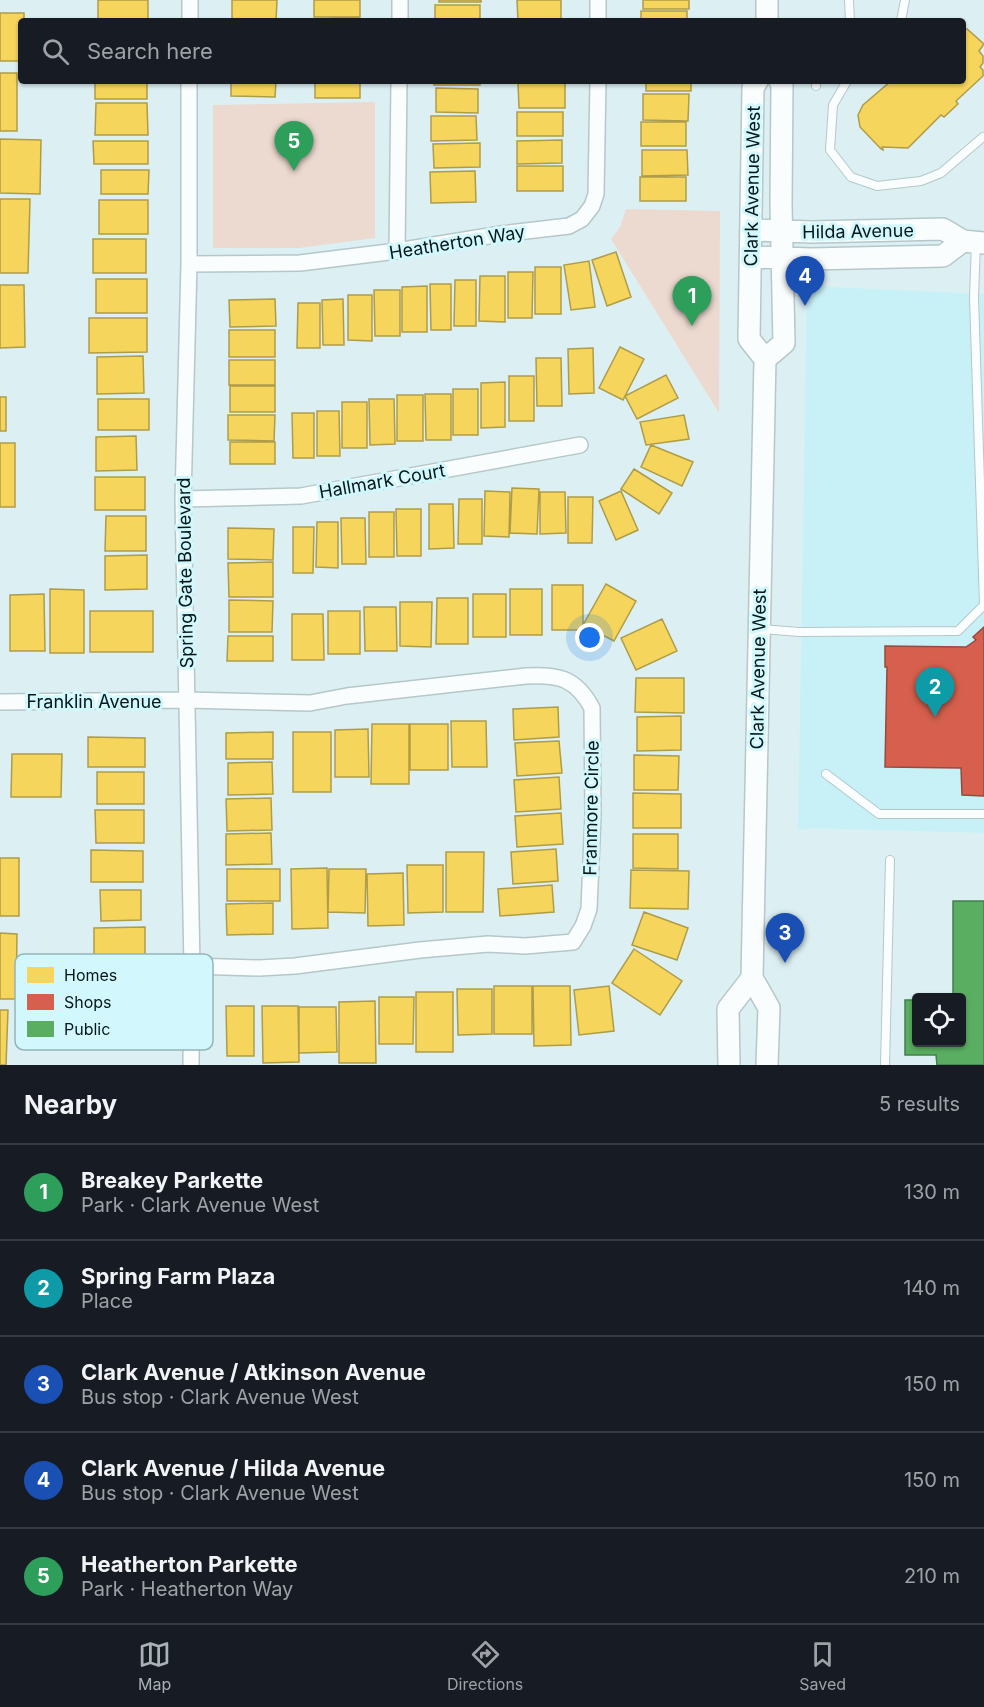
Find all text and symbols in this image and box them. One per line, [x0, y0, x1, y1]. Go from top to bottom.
search box [18, 18, 966, 84]
icon: search [39, 35, 72, 68]
text: Search here [87, 38, 213, 64]
street label: Clark Avenue West [740, 105, 764, 266]
pin: 5 [274, 122, 314, 171]
street label: Hilda Avenue [802, 220, 914, 242]
street label: Heatherton Way [388, 221, 526, 263]
pin: 4 [786, 256, 824, 306]
pin: 1 [672, 276, 712, 326]
street label: Hallmark Court [317, 460, 447, 502]
street label: Spring Gate Boulevard [173, 477, 197, 669]
street label: Clark Avenue West [746, 588, 770, 749]
your location [575, 623, 604, 652]
pin: 2 [916, 668, 954, 717]
street label: Franklin Avenue [26, 691, 162, 712]
street label: Franmore Circle [579, 740, 603, 876]
pin: 3 [766, 914, 804, 963]
legend [15, 954, 213, 1050]
text: Homes [64, 965, 117, 985]
text: Shops [64, 992, 112, 1012]
map controls [912, 993, 966, 1047]
button: locate [912, 993, 966, 1047]
text: Public [64, 1019, 110, 1039]
text: Nearby [24, 1089, 117, 1120]
text: 5 results [879, 1092, 960, 1116]
text: Breakey Parkette [81, 1167, 263, 1193]
text: 1 [39, 1180, 48, 1204]
text: 130 m [904, 1180, 960, 1204]
text: Park · Clark Avenue West [81, 1193, 319, 1217]
text: Spring Farm Plaza [81, 1263, 275, 1289]
text: 2 [37, 1276, 50, 1300]
text: 140 m [903, 1276, 960, 1300]
text: Place [81, 1289, 133, 1313]
text: Clark Avenue / Atkinson Avenue [81, 1359, 426, 1385]
text: 3 [37, 1372, 50, 1396]
text: 150 m [904, 1372, 960, 1396]
text: Bus stop · Clark Avenue West [81, 1385, 359, 1409]
text: Clark Avenue / Hilda Avenue [81, 1455, 385, 1481]
text: 4 [37, 1468, 50, 1492]
text: 150 m [904, 1468, 960, 1492]
text: Bus stop · Clark Avenue West [81, 1481, 359, 1505]
text: Heatherton Parkette [81, 1551, 298, 1577]
text: 5 [37, 1564, 50, 1588]
text: 210 m [904, 1564, 960, 1588]
text: Park · Heatherton Way [81, 1577, 293, 1601]
tab: Map [138, 1638, 171, 1694]
tab: Directions [447, 1638, 523, 1694]
tab: Saved [799, 1638, 846, 1694]

